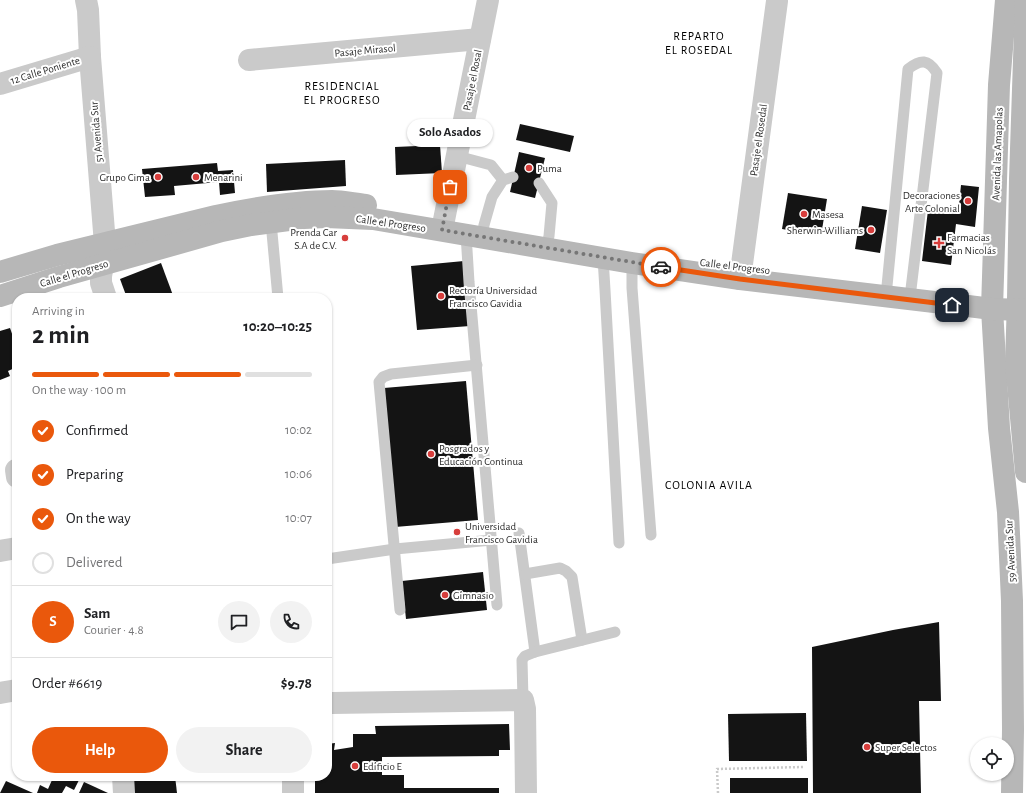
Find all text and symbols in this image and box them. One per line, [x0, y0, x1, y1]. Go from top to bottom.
district label: REPARTO EL ROSEDAL [665, 30, 733, 56]
street label: Pasaje Mirasol [334, 42, 396, 59]
street label: Pasaje el Rosal [461, 49, 484, 112]
street label: 12 Calle Poniente [9, 55, 81, 86]
district label: RESIDENCIAL EL PROGRESO [303, 80, 381, 106]
street label: 51 Avenida Sur [88, 101, 105, 163]
street label: Pasaje el Rosedal [748, 103, 769, 177]
street label: Avenida las Amapolas [990, 107, 1005, 201]
callout: Solo Asados [407, 119, 493, 147]
text: Solo Asados [419, 126, 481, 139]
marker: Puma [524, 163, 534, 173]
place label: Puma [537, 163, 562, 174]
pin [433, 170, 467, 204]
place label: Grupo Cima [99, 172, 150, 183]
marker: Grupo Cima [153, 172, 163, 182]
marker: Menarini [191, 172, 201, 182]
place label: Menarini [204, 172, 243, 183]
icon: bag [439, 176, 461, 198]
place label: Decoraciones Arte Colonial [903, 190, 960, 214]
marker: Decoraciones Arte Colonial [963, 196, 973, 206]
marker: Masesa [799, 209, 809, 219]
place label: Masesa [812, 209, 844, 220]
street label: Calle el Progreso [355, 213, 427, 234]
place label: Sherwin-Williams [787, 225, 863, 236]
marker: Sherwin-Williams [866, 225, 876, 235]
place label: Prenda Car S.A de C.V. [290, 227, 337, 251]
place label: Farmacias San Nicolás [947, 232, 996, 256]
marker: Prenda Car S.A de C.V. [340, 233, 350, 243]
marker: Farmacias San Nicolás [934, 238, 944, 248]
courier [641, 247, 681, 287]
icon: car [650, 256, 672, 278]
street label: Calle el Progreso [699, 257, 771, 276]
street label: Calle el Progreso [39, 258, 110, 289]
place label: Rectoría Universidad Francisco Gavidia [449, 285, 537, 309]
pin [935, 288, 969, 322]
marker: Rectoría Universidad Francisco Gavidia [436, 291, 446, 301]
icon: home [941, 294, 963, 316]
text: Arriving in [32, 305, 85, 318]
text: 10:20–10:25 [243, 319, 312, 334]
text: 2 min [32, 322, 90, 348]
text: On the way · 100 m [32, 384, 126, 397]
icon: check [32, 420, 54, 442]
text: Confirmed [66, 423, 128, 438]
text: 10:02 [285, 424, 312, 437]
place label: Posgrados y Educación Continua [439, 443, 523, 467]
marker: Posgrados y Educación Continua [426, 449, 436, 459]
icon: check [32, 464, 54, 486]
text: Preparing [66, 467, 123, 482]
text: 10:06 [285, 468, 312, 481]
district label: COLONIA AVILA [665, 479, 753, 491]
icon: check [32, 508, 54, 530]
text: On the way [66, 511, 131, 526]
text: 10:07 [285, 512, 312, 525]
street label: 59 Avenida Sur [1003, 519, 1018, 582]
place label: Universidad Francisco Gavidia [465, 521, 538, 545]
marker: Universidad Francisco Gavidia [452, 527, 462, 537]
text: Delivered [66, 555, 123, 570]
marker: Gimnasio [440, 590, 450, 600]
place label: Gimnasio [453, 590, 494, 601]
button: chat [218, 601, 260, 643]
button: phone [270, 601, 312, 643]
text: Sam [84, 606, 110, 621]
text: S [49, 614, 57, 629]
text: Courier · 4.8 [84, 624, 144, 637]
text: Order #6619 [32, 676, 102, 691]
text: $9.78 [281, 676, 312, 691]
button: Help [32, 727, 168, 773]
button: Share [176, 727, 312, 773]
map controls [970, 737, 1014, 781]
button: locate [970, 737, 1014, 781]
marker: Super Selectos [862, 742, 872, 752]
place label: Super Selectos [875, 742, 937, 753]
marker: Edificio E [350, 761, 360, 771]
place label: Edificio E [363, 761, 403, 772]

